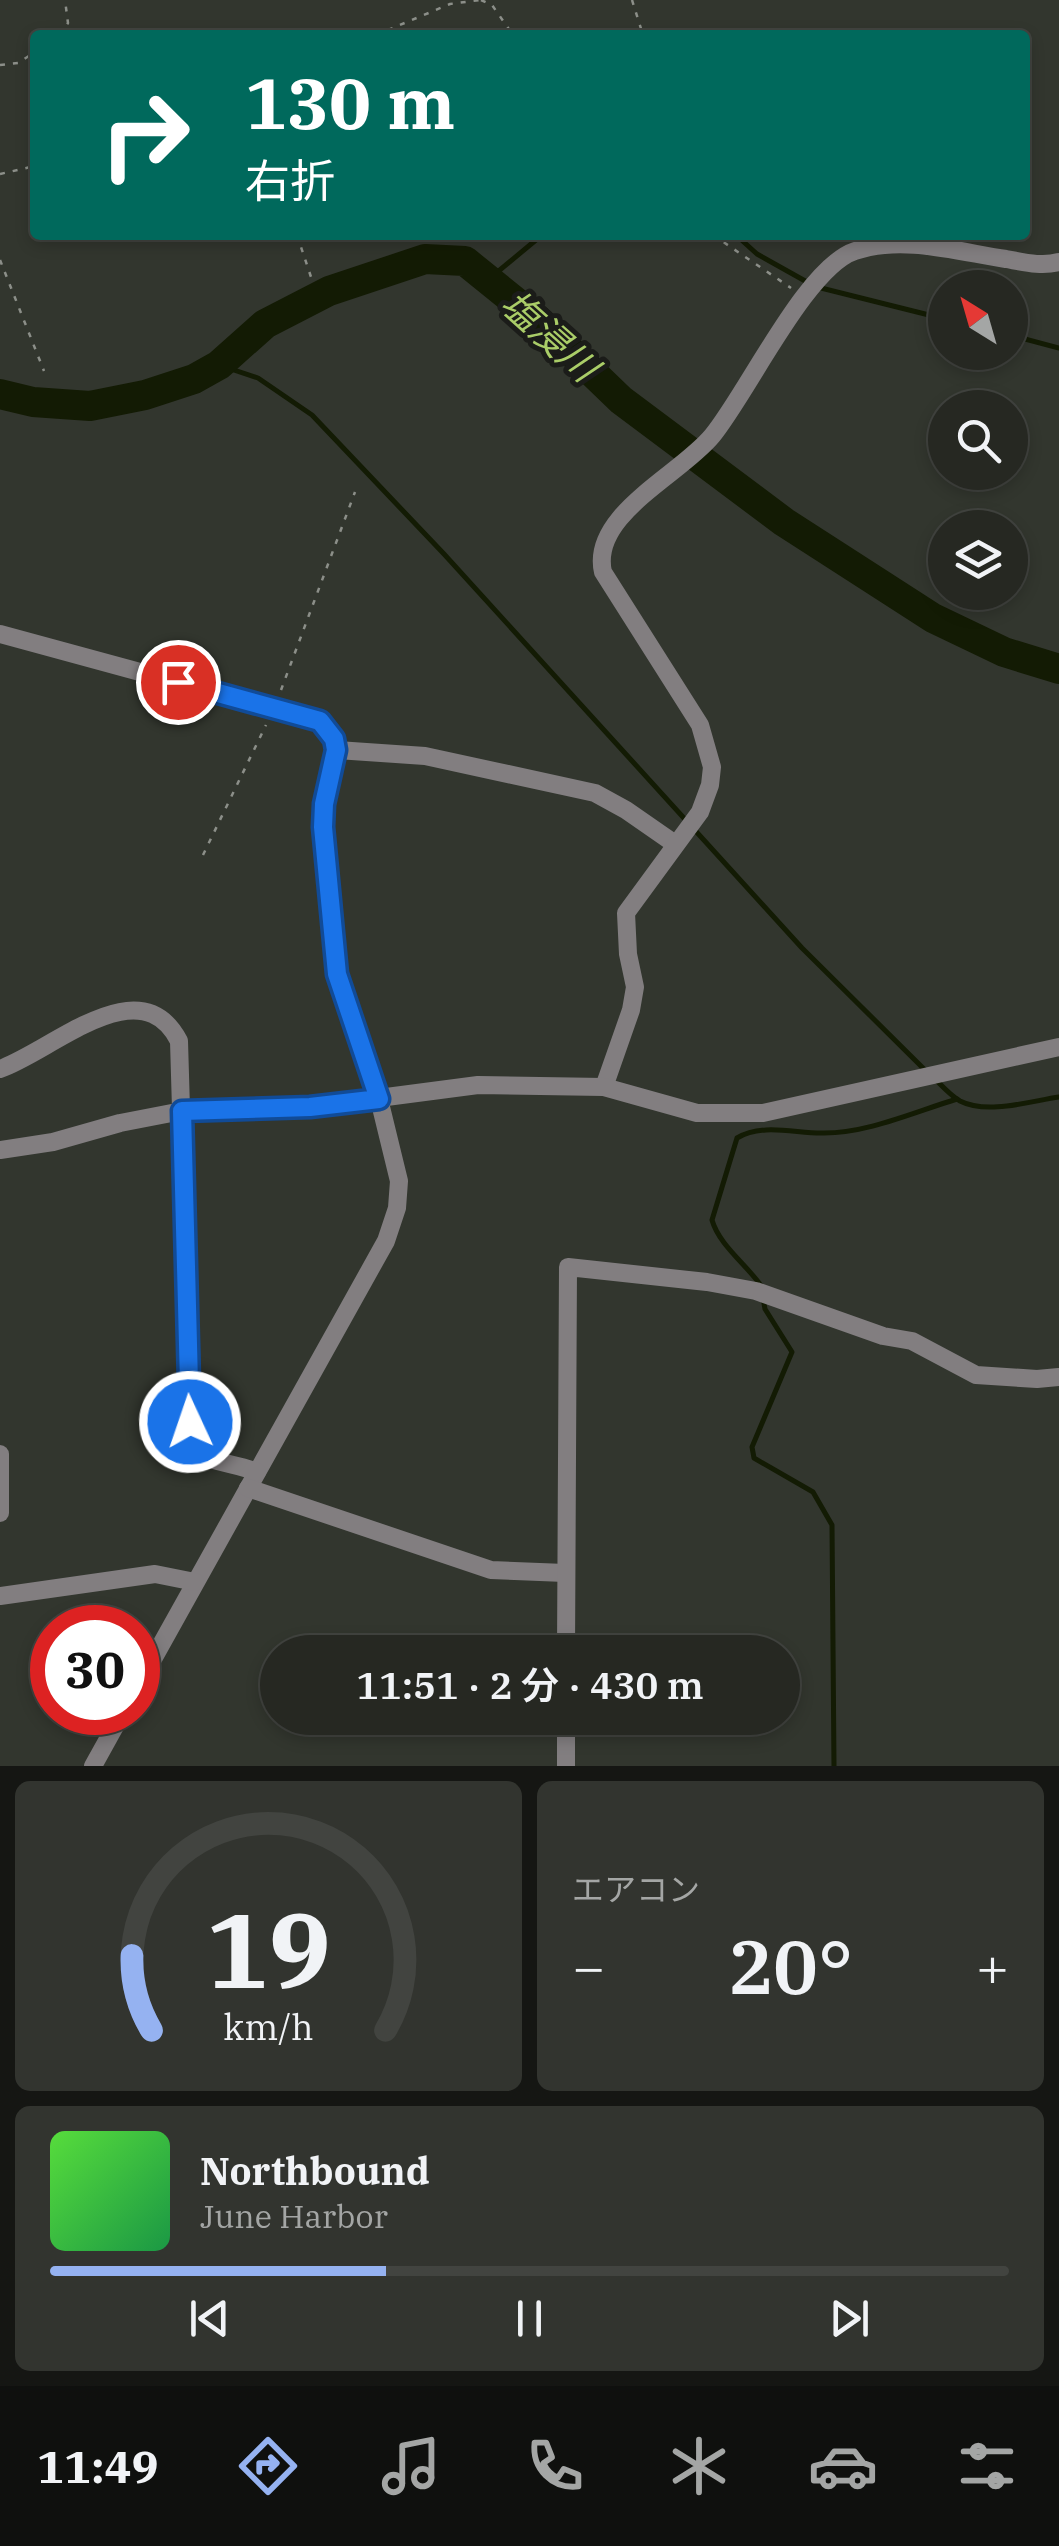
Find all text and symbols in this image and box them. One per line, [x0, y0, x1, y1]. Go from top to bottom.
text: 130 m [245, 57, 455, 148]
icon: right [80, 70, 210, 200]
text: 右折 [245, 151, 335, 209]
north arrow [928, 270, 1028, 370]
map controls [928, 270, 1028, 610]
water label: 塩浸川 [491, 279, 612, 394]
button: search [928, 390, 1028, 490]
button: layers [928, 510, 1028, 610]
pin [136, 640, 221, 725]
icon: arrive [151, 655, 206, 710]
position arrow [138, 1370, 242, 1474]
speed limit sign: 30 [30, 1605, 160, 1735]
text: 11:51 · 2 分 · 430 m [356, 1660, 704, 1709]
text: エアコン [572, 1868, 700, 1910]
text: 19 [206, 1881, 331, 2017]
text: 20° [728, 1917, 853, 2015]
text: − [572, 1931, 605, 2002]
text: + [976, 1931, 1009, 2002]
text: km/h [223, 2003, 314, 2050]
text: Northbound [200, 2146, 430, 2195]
text: June Harbor [200, 2195, 388, 2237]
icon: previous [182, 2291, 237, 2346]
icon: pause [502, 2291, 557, 2346]
icon: next [822, 2291, 877, 2346]
icon: directions [233, 2431, 303, 2501]
icon: music [376, 2431, 446, 2501]
icon: phone [520, 2431, 590, 2501]
icon: climate [664, 2431, 734, 2501]
icon: car [808, 2431, 878, 2501]
icon: filters [952, 2431, 1022, 2501]
text: 11:49 [37, 2437, 159, 2495]

